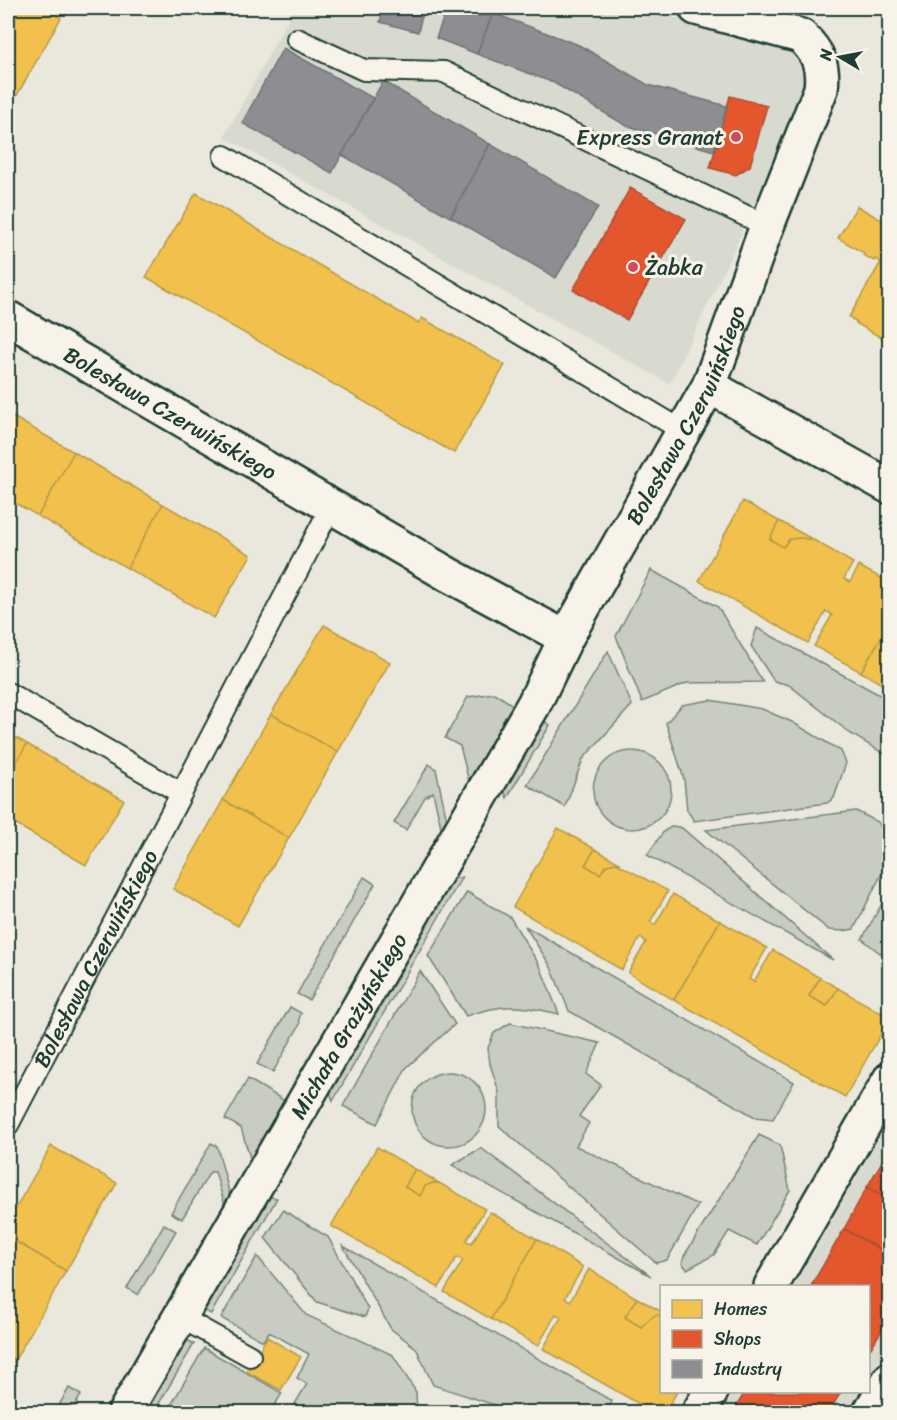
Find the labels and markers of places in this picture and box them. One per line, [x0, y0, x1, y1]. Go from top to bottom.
place label: Express Granat [576, 118, 724, 157]
marker: Express Granat [729, 130, 743, 144]
place label: Żabka [645, 248, 704, 287]
marker: Żabka [626, 260, 640, 274]

